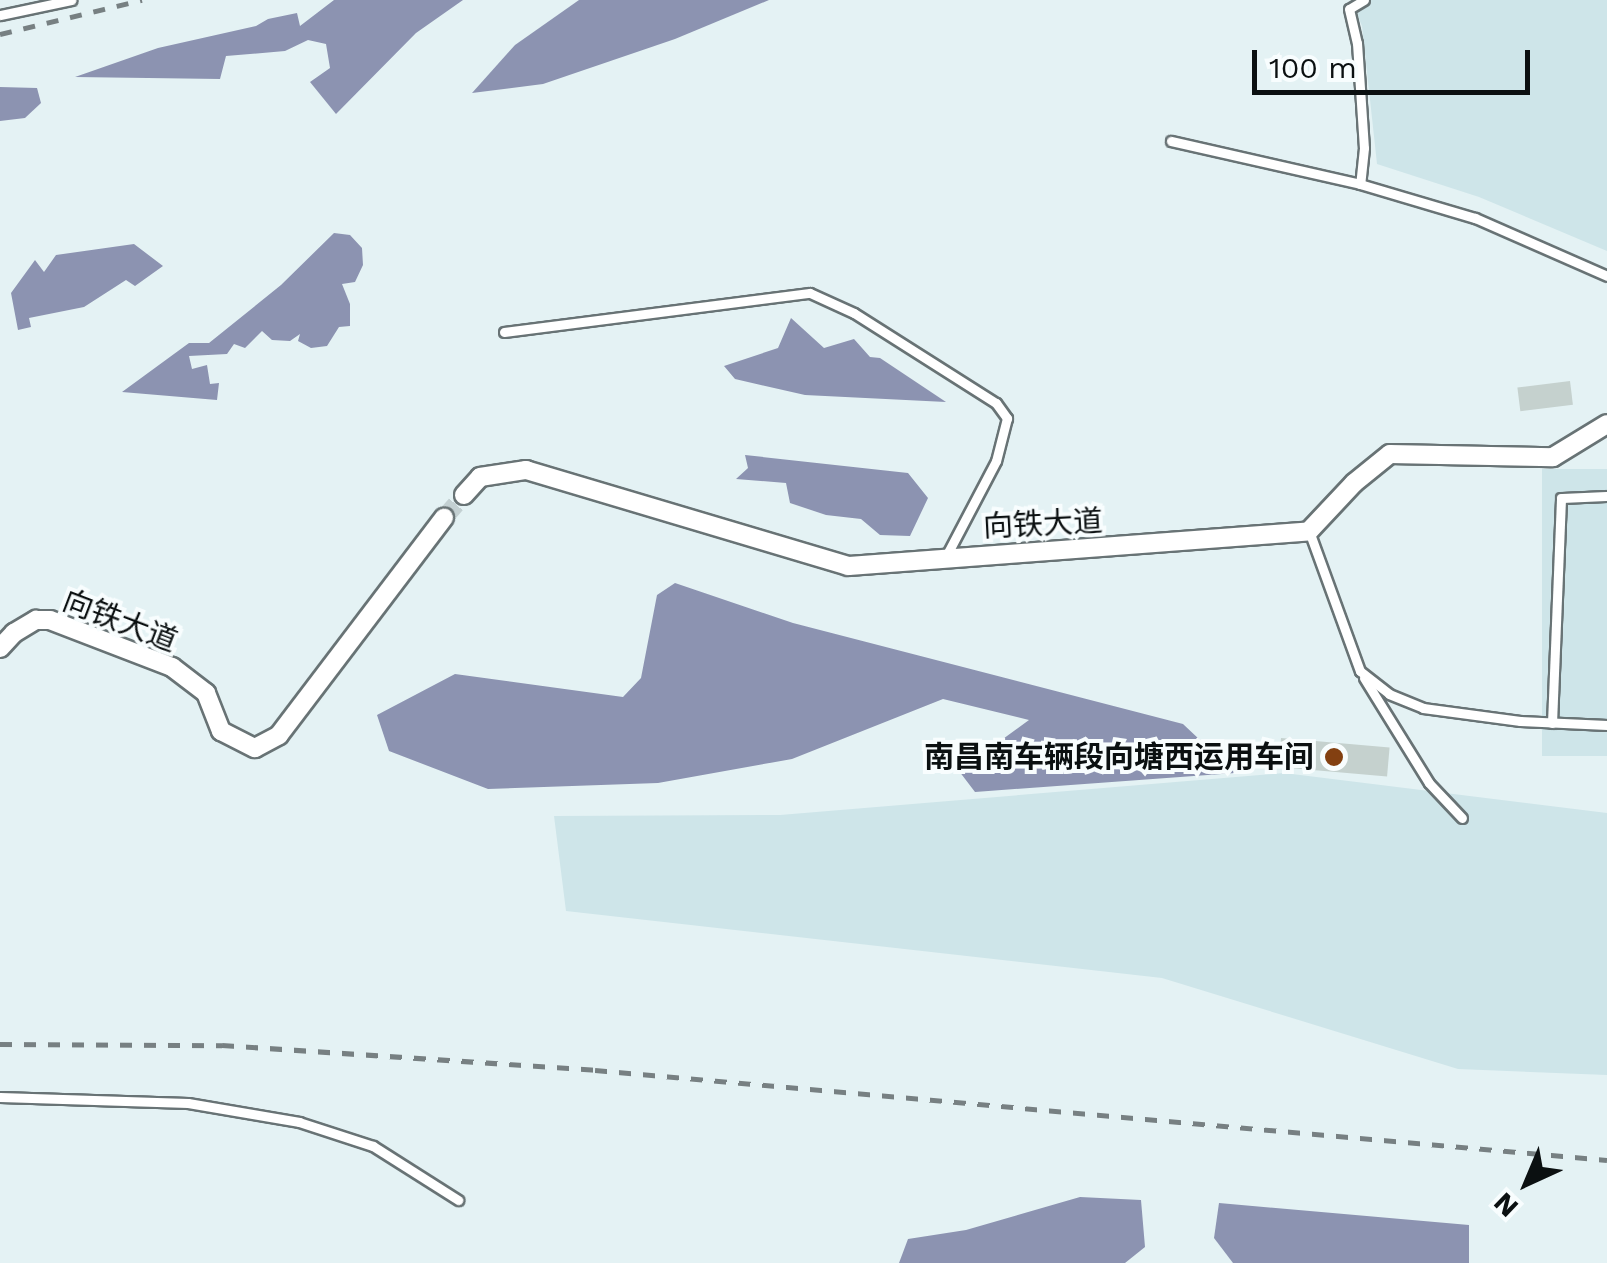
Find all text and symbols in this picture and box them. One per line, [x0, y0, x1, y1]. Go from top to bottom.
scale bar [1257, 30, 1534, 92]
text: 100 m [1269, 50, 1357, 85]
street label: 向铁大道 [982, 503, 1104, 545]
street label: 向铁大道 [58, 583, 182, 659]
place label: 南昌南车辆段向塘西运用车间 [924, 739, 1314, 775]
marker: 南昌南车辆段向塘西运用车间 [1323, 746, 1345, 768]
north arrow [1477, 1133, 1577, 1233]
text: N [1487, 1186, 1525, 1224]

